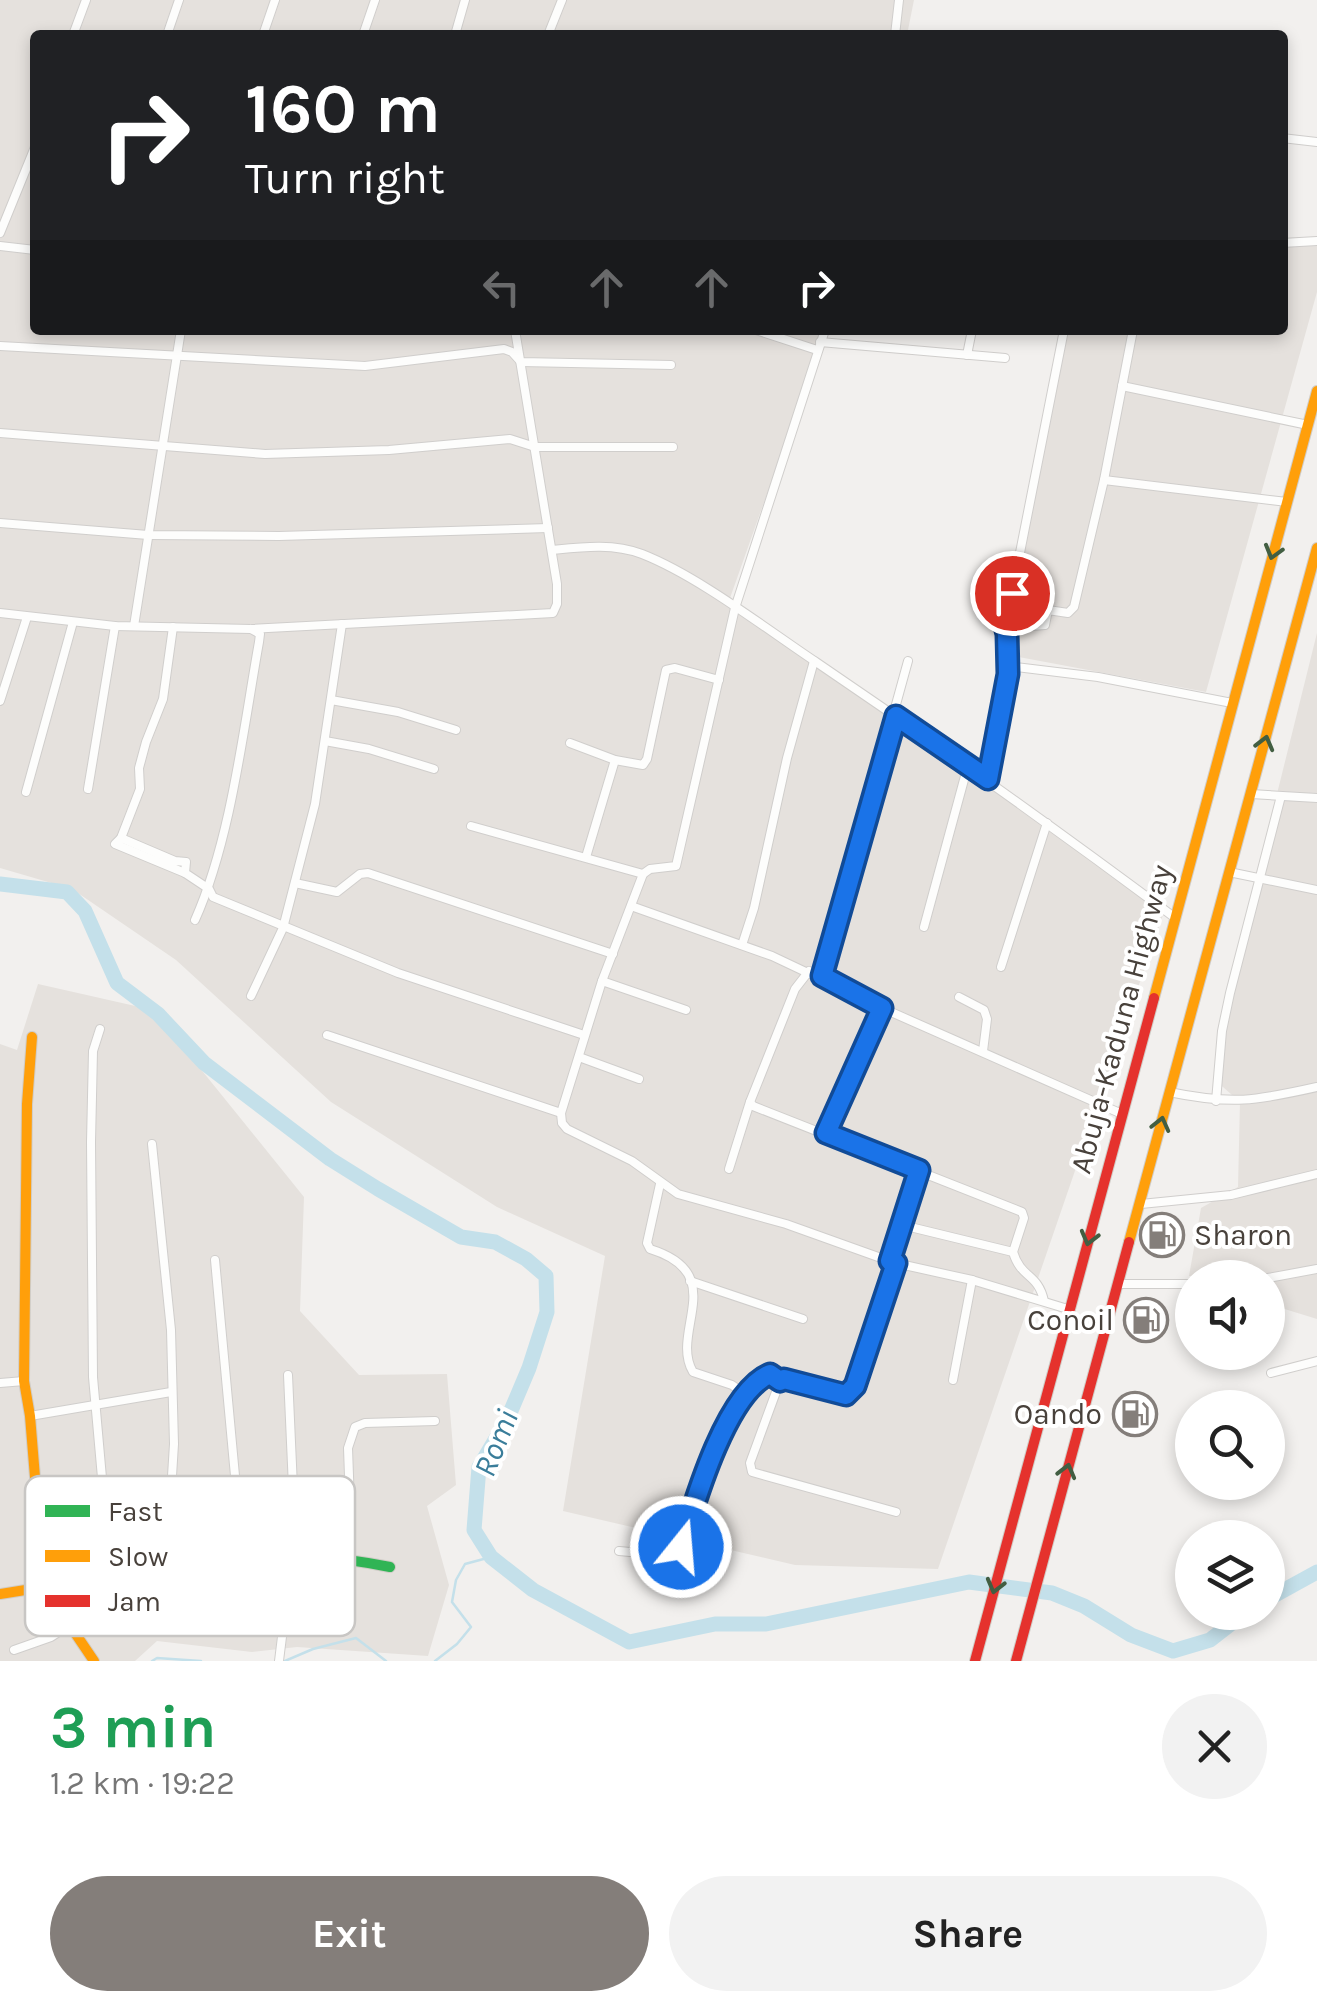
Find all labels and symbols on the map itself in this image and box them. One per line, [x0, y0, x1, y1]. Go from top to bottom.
one-way arrow [1264, 543, 1285, 560]
pin [970, 551, 1055, 636]
one-way arrow [1254, 735, 1275, 752]
street label: Abuja-Kaduna Highway [1062, 861, 1180, 1177]
one-way arrow [1149, 1116, 1170, 1133]
fuel station icon: Sharon [1139, 1212, 1185, 1258]
place label: Sharon [1194, 1217, 1292, 1253]
one-way arrow [1080, 1229, 1101, 1246]
fuel station icon: Conoil [1123, 1297, 1169, 1343]
place label: Conoil [1027, 1302, 1114, 1338]
fuel station icon: Oando [1112, 1391, 1158, 1437]
place label: Oando [1014, 1396, 1102, 1432]
water label: Romi [466, 1404, 526, 1482]
one-way arrow [1056, 1463, 1077, 1480]
legend [25, 1476, 355, 1636]
text: Fast [108, 1495, 163, 1528]
position arrow [629, 1495, 733, 1599]
text: Slow [108, 1540, 168, 1573]
one-way arrow [986, 1577, 1007, 1594]
text: Jam [108, 1585, 161, 1618]

